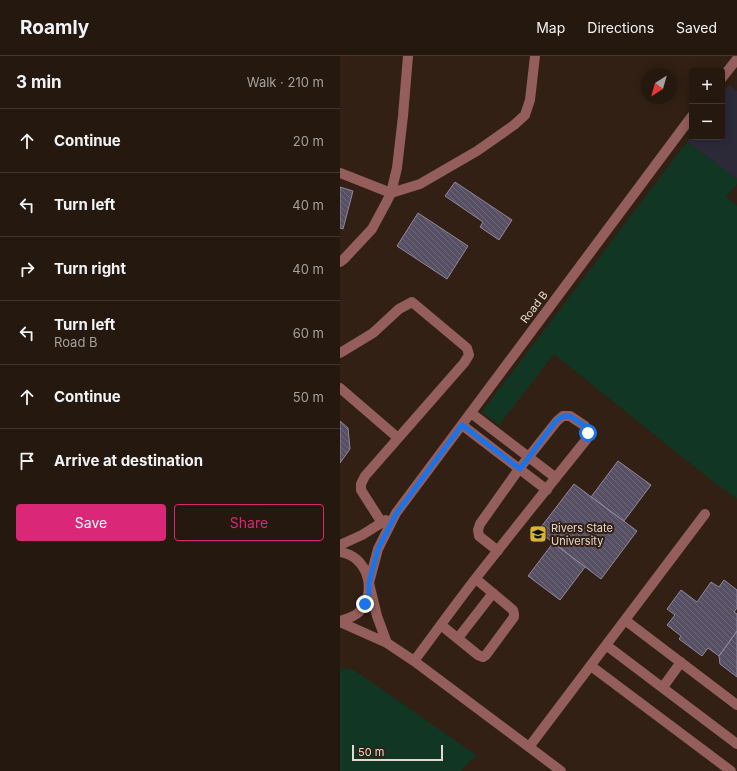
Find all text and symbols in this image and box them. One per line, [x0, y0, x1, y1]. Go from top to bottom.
text: Roamly [20, 16, 89, 39]
text: Map [536, 19, 565, 36]
text: Directions [587, 19, 654, 36]
text: Saved [676, 19, 717, 36]
north arrow [641, 68, 677, 104]
map controls [689, 68, 725, 140]
button: + [689, 68, 725, 104]
text: 3 min [16, 72, 62, 92]
text: Walk · 210 m [247, 74, 324, 90]
button: − [689, 104, 725, 140]
icon: ahead [16, 130, 38, 152]
text: Continue [54, 131, 121, 150]
text: 20 m [293, 133, 324, 149]
icon: left [16, 194, 38, 216]
text: Turn left [54, 195, 115, 214]
text: 40 m [292, 197, 324, 213]
icon: right [16, 258, 38, 280]
text: Turn right [54, 259, 126, 278]
text: 40 m [292, 261, 324, 277]
street label: Road B [517, 288, 551, 326]
text: Turn left [54, 315, 115, 334]
icon: left [16, 322, 38, 344]
text: 60 m [293, 325, 324, 341]
text: Road B [54, 334, 98, 350]
icon: ahead [16, 386, 38, 408]
text: Continue [54, 387, 121, 406]
text: 50 m [293, 389, 324, 405]
route start [579, 424, 597, 442]
icon: arrive [16, 450, 38, 472]
text: Arrive at destination [54, 451, 203, 470]
button: Save [16, 504, 166, 541]
button: Share [174, 504, 324, 541]
place label: Rivers State University [551, 521, 613, 548]
school or university icon: Rivers State University [528, 524, 548, 544]
route end [356, 595, 374, 613]
scale bar [352, 743, 443, 762]
text: 50 m [358, 745, 384, 759]

